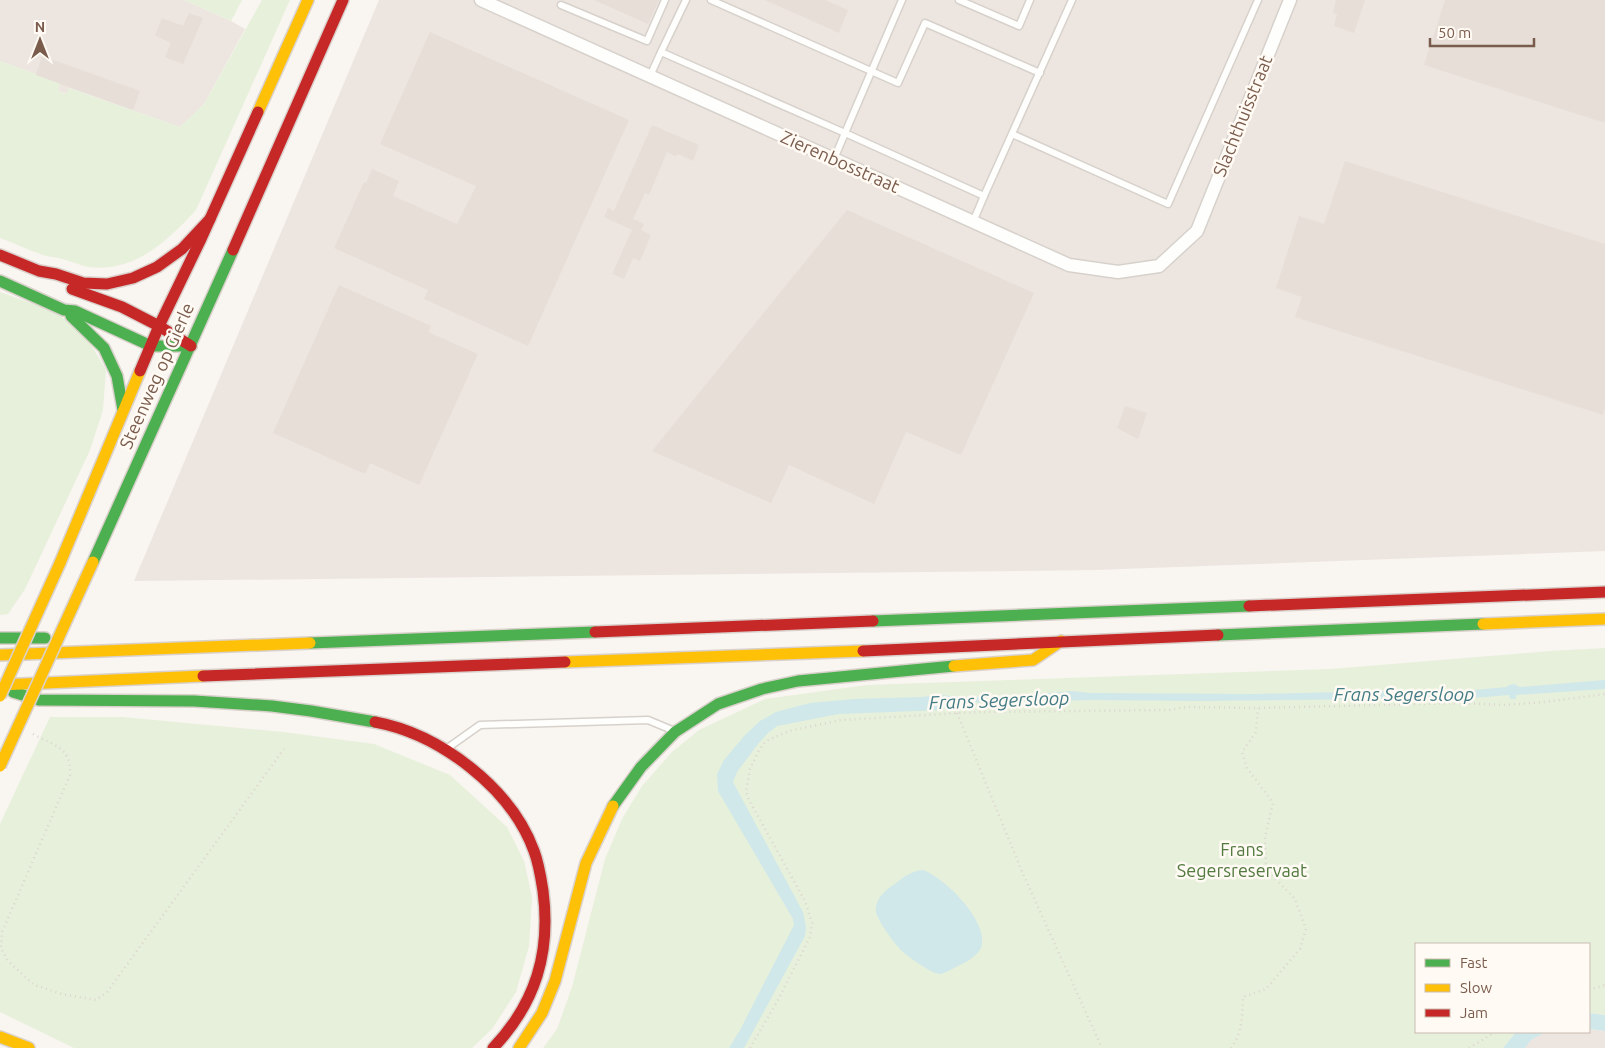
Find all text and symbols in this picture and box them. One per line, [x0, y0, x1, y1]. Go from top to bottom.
north arrow [15, 15, 65, 65]
scale bar [1430, 15, 1534, 47]
text: N [35, 19, 45, 35]
text: 50 m [1438, 24, 1471, 41]
street label: Slachthuisstraat [1209, 52, 1276, 179]
street label: Zierenbosstraat [778, 126, 903, 196]
street label: Steenweg op Gierle [115, 299, 197, 452]
water label: Frans Segersloop [1334, 683, 1474, 705]
water label: Frans Segersloop [928, 687, 1070, 713]
park label: Frans Segersreservaat [1177, 839, 1307, 880]
legend [1415, 943, 1590, 1033]
text: Fast [1460, 954, 1488, 971]
text: Slow [1460, 979, 1493, 996]
text: Jam [1460, 1004, 1488, 1021]

